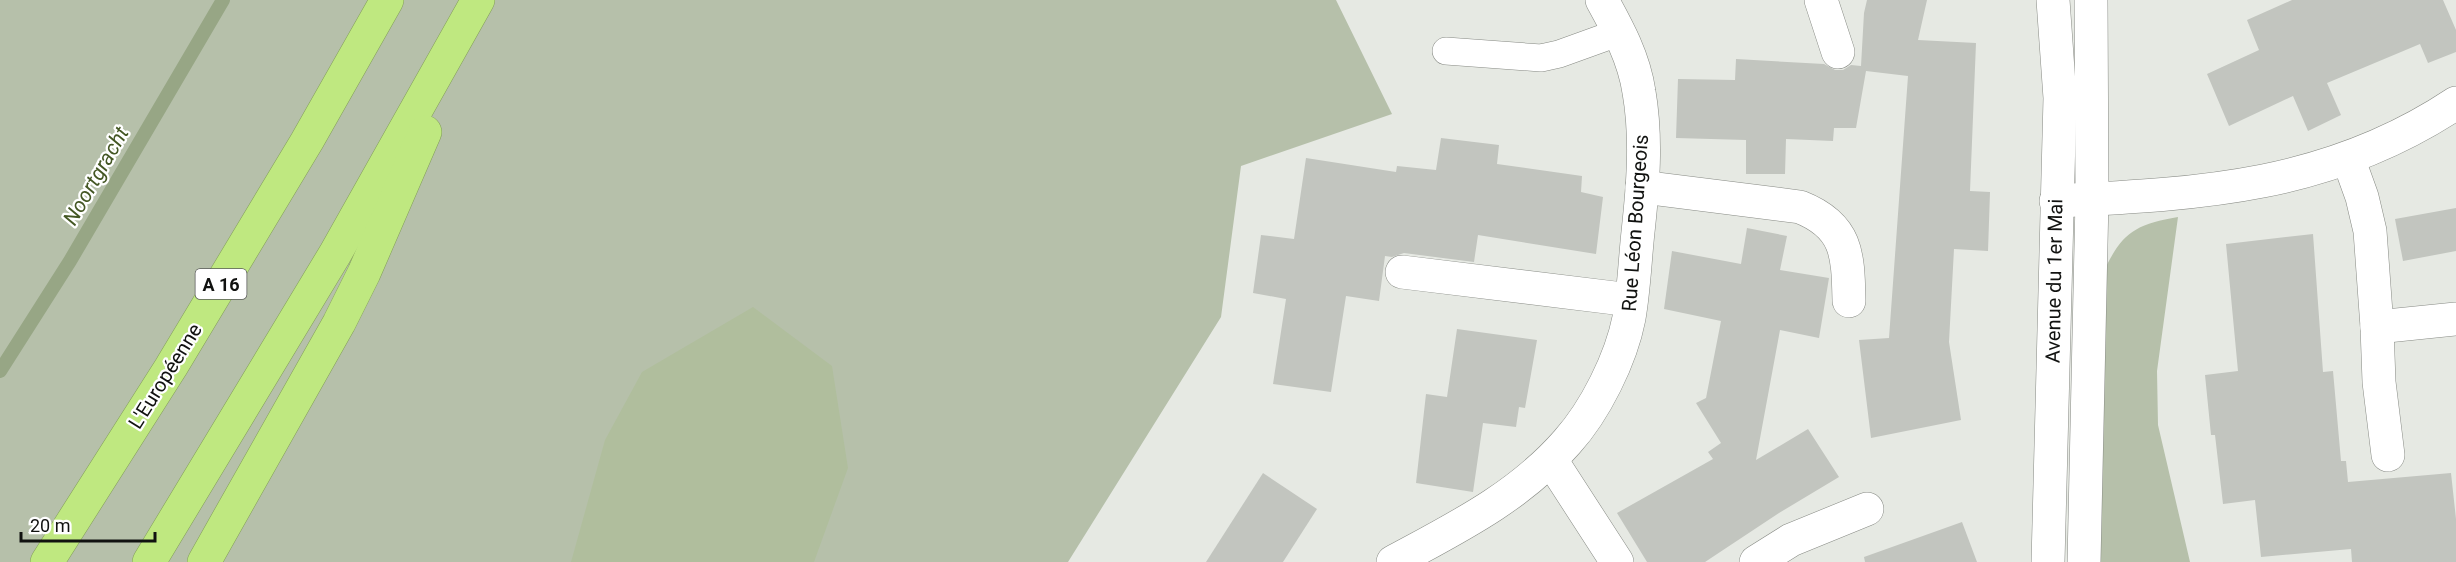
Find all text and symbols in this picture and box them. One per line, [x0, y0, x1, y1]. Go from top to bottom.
water label: Noortgracht [58, 122, 134, 229]
street label: Rue Léon Bourgeois [1617, 134, 1653, 312]
street label: Avenue du 1er Mai [2041, 199, 2067, 363]
road number: A 16 [196, 269, 246, 299]
street label: L'Européenne [123, 319, 207, 433]
scale bar [21, 505, 154, 543]
text: 20 m [30, 515, 70, 536]

